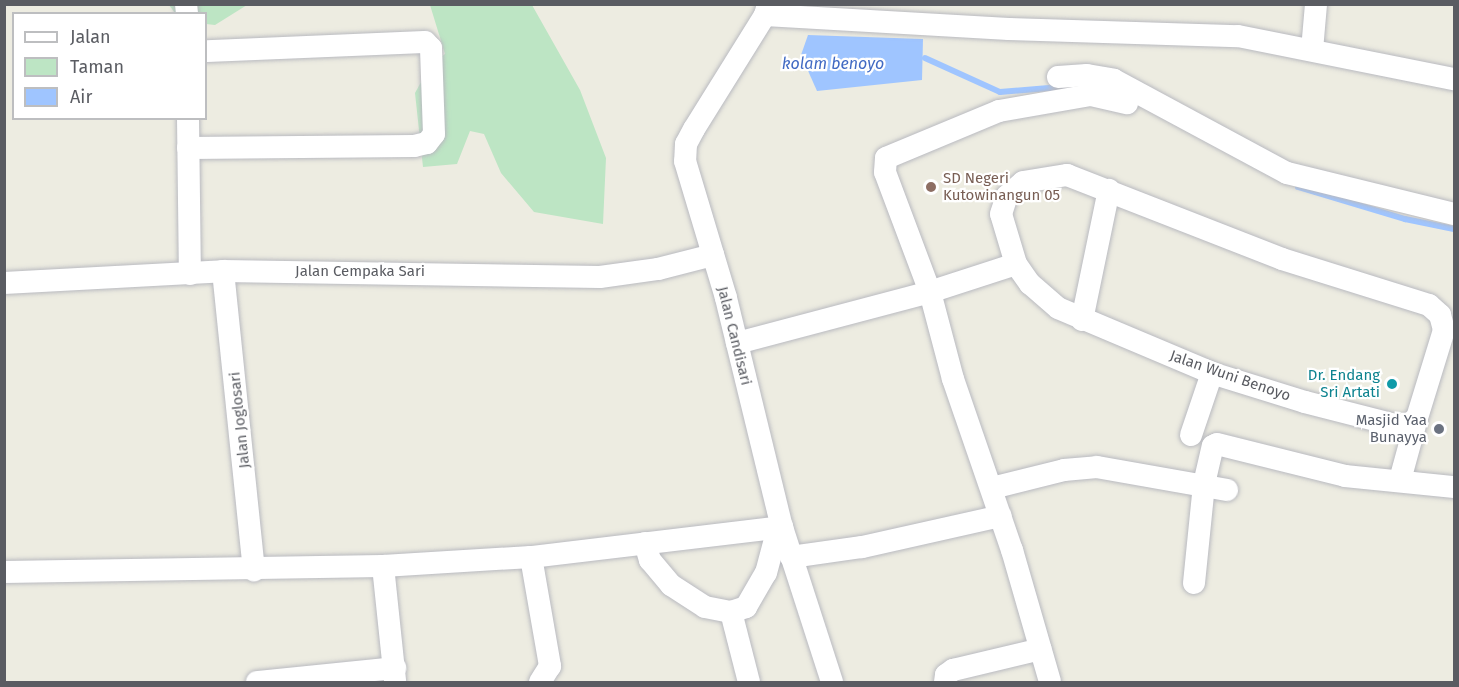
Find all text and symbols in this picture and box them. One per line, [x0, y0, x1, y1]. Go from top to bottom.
legend [12, 12, 207, 120]
text: Jalan [70, 26, 111, 48]
water label: kolam benoyo [782, 54, 884, 74]
text: Taman [70, 56, 124, 78]
text: Air [70, 86, 92, 108]
place label: SD Negeri Kutowinangun 05 [943, 169, 1060, 204]
marker: SD Negeri Kutowinangun 05 [924, 180, 938, 194]
street label: Jalan Cempaka Sari [295, 263, 425, 281]
street label: Jalan Candisari [713, 285, 755, 387]
street label: Jalan Wuni Benoyo [1167, 347, 1293, 405]
place label: Dr. Endang Sri Artati [1308, 366, 1380, 401]
street label: Jalan Joglosari [226, 371, 254, 469]
marker: Dr. Endang Sri Artati [1385, 377, 1399, 391]
place label: Masjid Yaa Bunayya [1356, 411, 1427, 446]
marker: Masjid Yaa Bunayya [1432, 422, 1446, 436]

